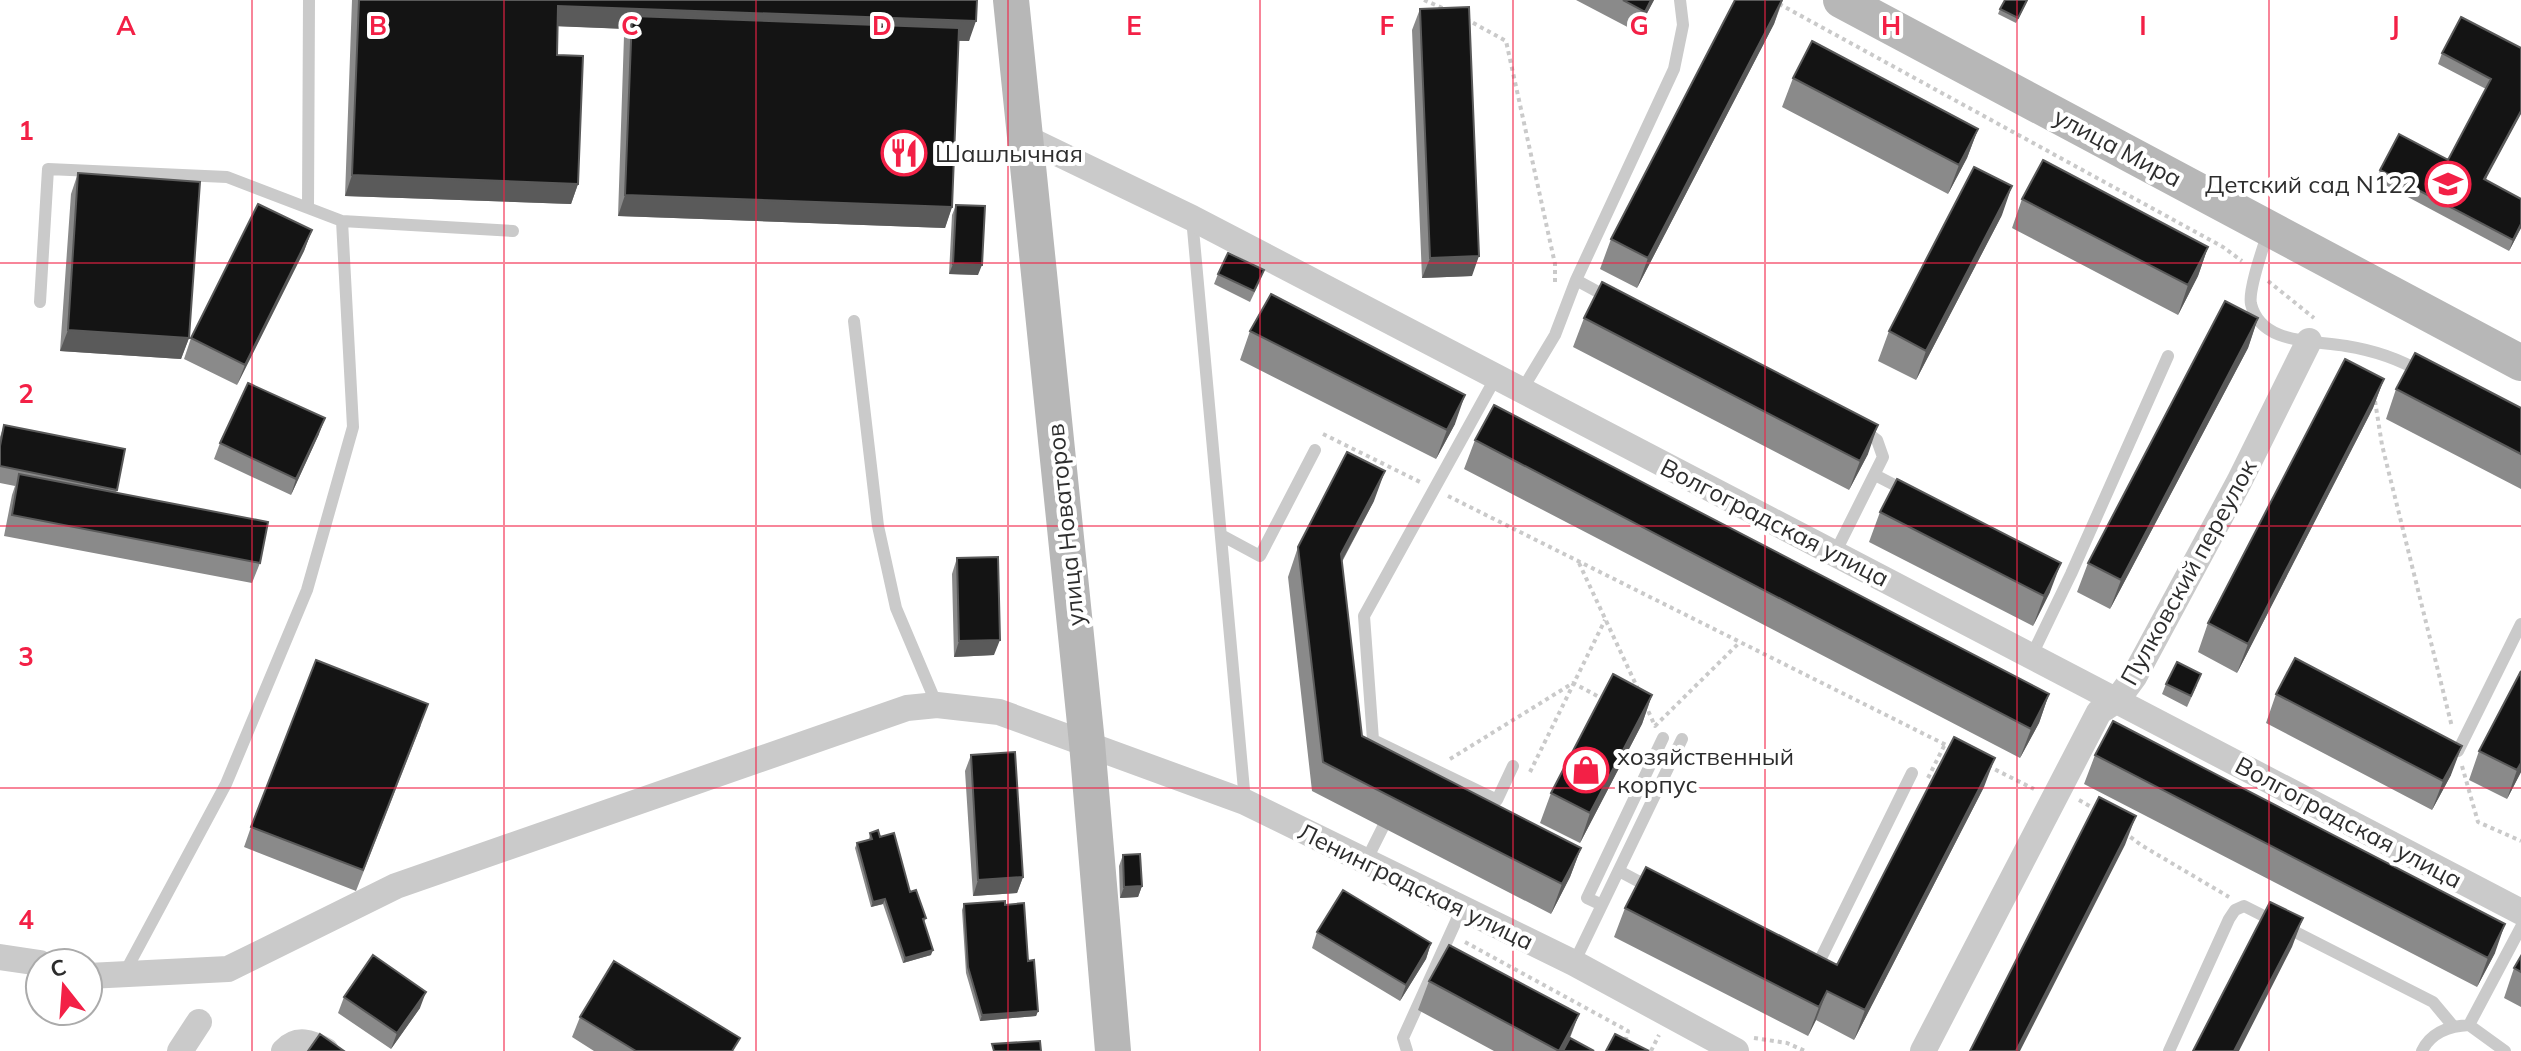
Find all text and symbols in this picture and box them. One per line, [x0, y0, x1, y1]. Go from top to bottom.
text: A [116, 9, 136, 42]
text: B [369, 9, 387, 42]
text: C [621, 9, 639, 42]
text: D [872, 9, 892, 42]
text: E [1126, 9, 1142, 42]
text: F [1380, 9, 1395, 42]
text: G [1629, 9, 1649, 42]
text: H [1881, 9, 1901, 42]
text: I [2139, 9, 2147, 42]
text: J [2390, 9, 2400, 42]
street label: улица Мира [2049, 101, 2187, 193]
text: 1 [18, 114, 34, 147]
restaurant icon: Шашлычная [880, 129, 928, 177]
place label: Шашлычная [935, 138, 1083, 168]
school or university icon: Детский сад N122 [2424, 160, 2472, 208]
place label: Детский сад N122 [2205, 169, 2417, 199]
text: 2 [18, 377, 34, 410]
street label: улица Новаторов [1039, 422, 1091, 628]
street label: Волгоградская улица [1656, 451, 1894, 593]
street label: Пулковский переулок [2113, 454, 2263, 690]
text: 3 [18, 640, 34, 673]
place label: хозяйственный корпус [1617, 741, 1794, 799]
shop icon: хозяйственный корпус [1562, 746, 1610, 794]
street label: Волгоградская улица [2231, 750, 2467, 894]
street label: Ленинградская улица [1293, 816, 1539, 956]
text: 4 [18, 903, 34, 936]
north arrow [24, 947, 104, 1027]
text: С [47, 952, 69, 983]

